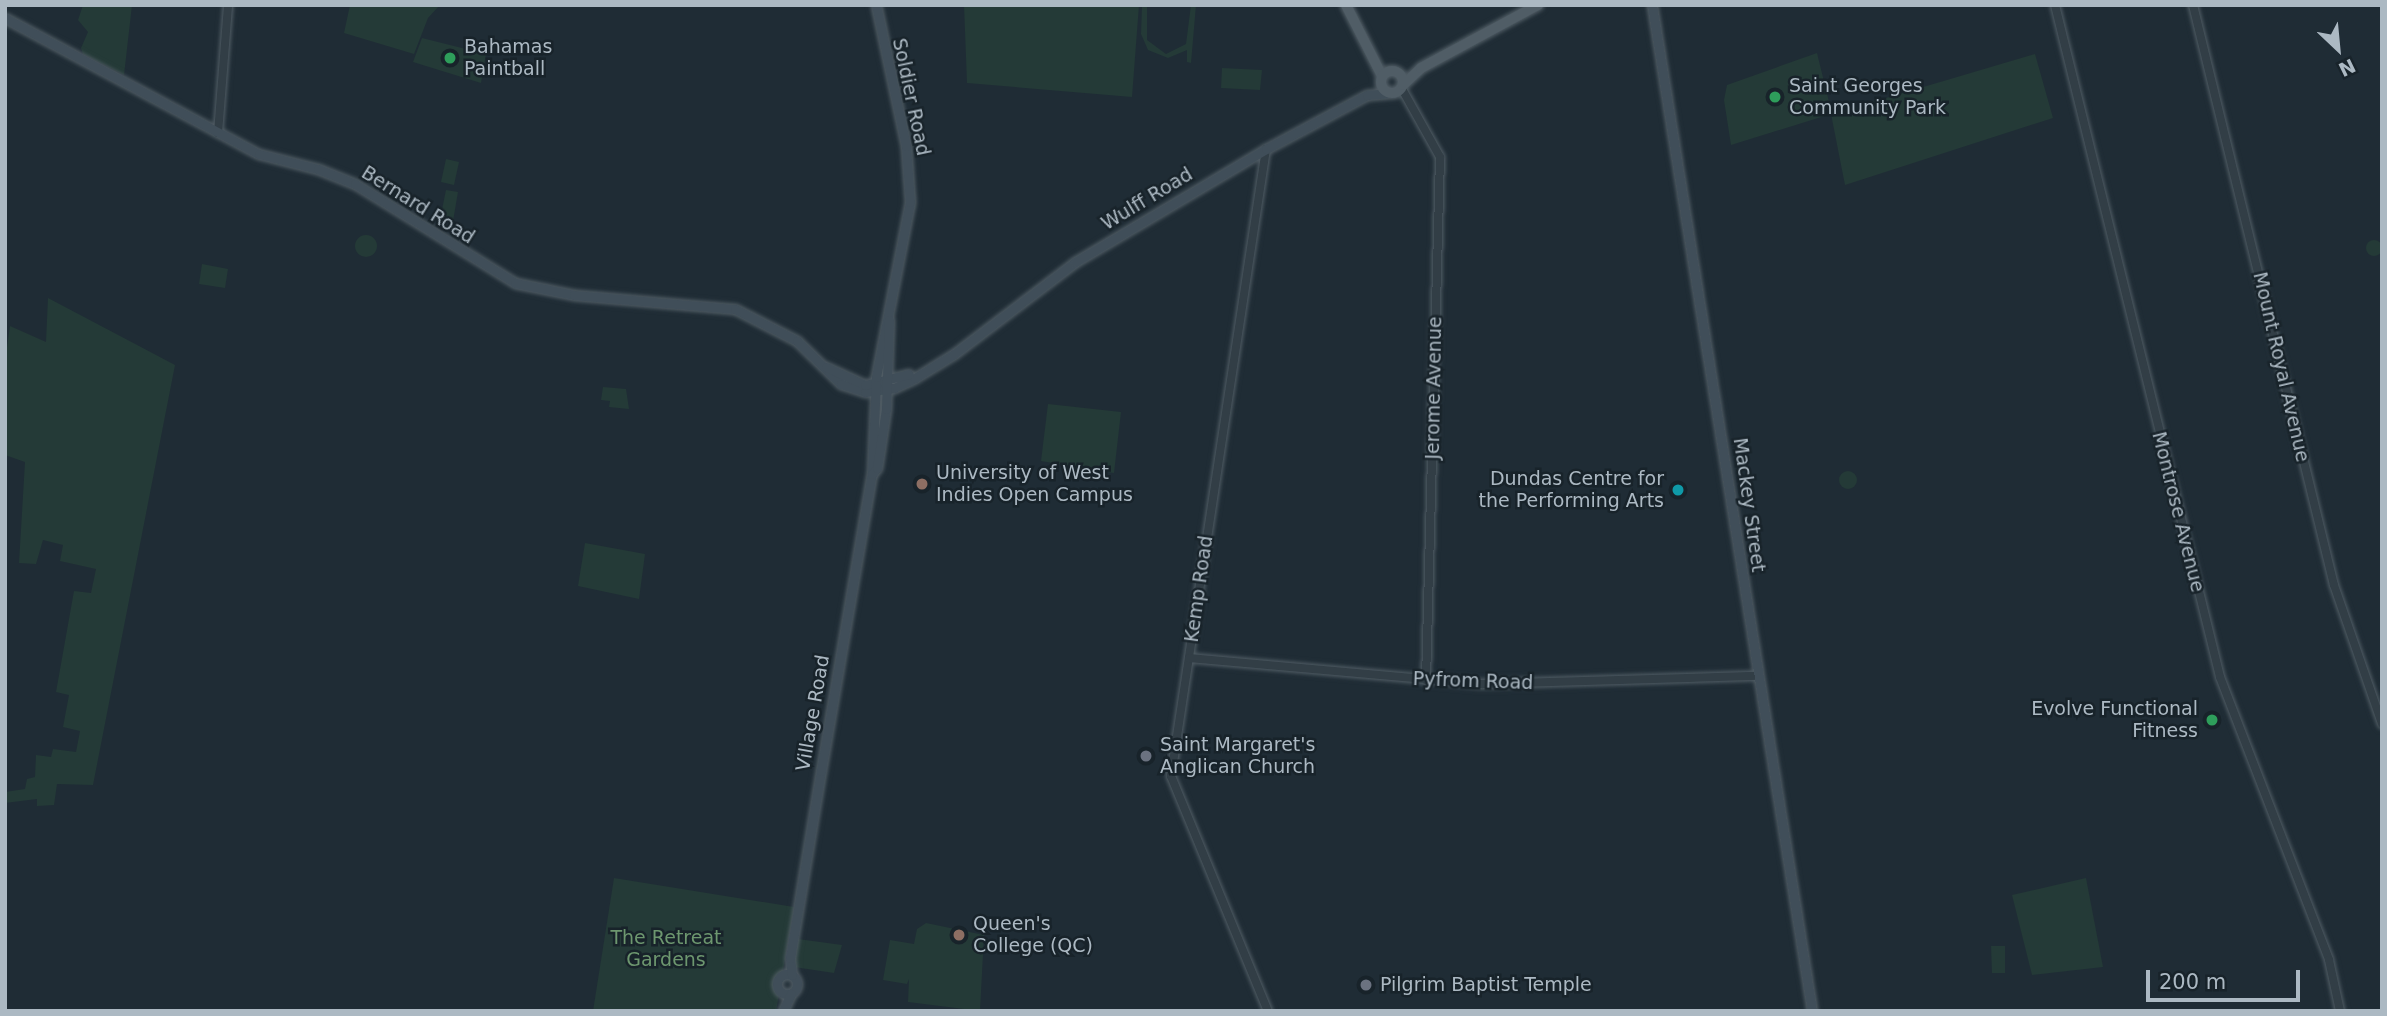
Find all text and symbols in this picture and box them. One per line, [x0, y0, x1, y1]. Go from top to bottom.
north arrow [2303, 14, 2373, 84]
place label: Bahamas Paintball [464, 36, 552, 80]
street label: Soldier Road [887, 36, 935, 158]
marker: Bahamas Paintball [442, 50, 458, 66]
text: N [2335, 55, 2359, 81]
place label: Saint Georges Community Park [1789, 75, 1946, 119]
marker: Saint Georges Community Park [1767, 89, 1783, 105]
street label: Bernard Road [357, 161, 479, 249]
street label: Wulff Road [1097, 163, 1197, 235]
street label: Mount Royal Avenue [2248, 270, 2314, 464]
street label: Jerome Avenue [1421, 316, 1447, 460]
street label: Montrose Avenue [2147, 429, 2209, 595]
street label: Mackey Street [1728, 436, 1770, 574]
place label: University of West Indies Open Campus [936, 462, 1133, 506]
place label: Dundas Centre for the Performing Arts [1479, 468, 1664, 512]
marker: University of West Indies Open Campus [914, 476, 930, 492]
marker: Dundas Centre for the Performing Arts [1670, 482, 1686, 498]
street label: Kemp Road [1180, 534, 1218, 644]
street label: Village Road [792, 653, 834, 773]
street label: Pyfrom Road [1412, 668, 1534, 694]
place label: Evolve Functional Fitness [2031, 698, 2198, 742]
marker: Evolve Functional Fitness [2204, 712, 2220, 728]
place label: Saint Margaret's Anglican Church [1160, 734, 1315, 778]
marker: Saint Margaret's Anglican Church [1138, 748, 1154, 764]
place label: Queen's College (QC) [973, 913, 1093, 957]
park label: The Retreat Gardens [610, 927, 722, 971]
marker: Queen's College (QC) [951, 927, 967, 943]
scale bar [2149, 956, 2303, 1000]
text: 200 m [2159, 970, 2226, 994]
place label: Pilgrim Baptist Temple [1380, 974, 1592, 996]
marker: Pilgrim Baptist Temple [1358, 977, 1374, 993]

